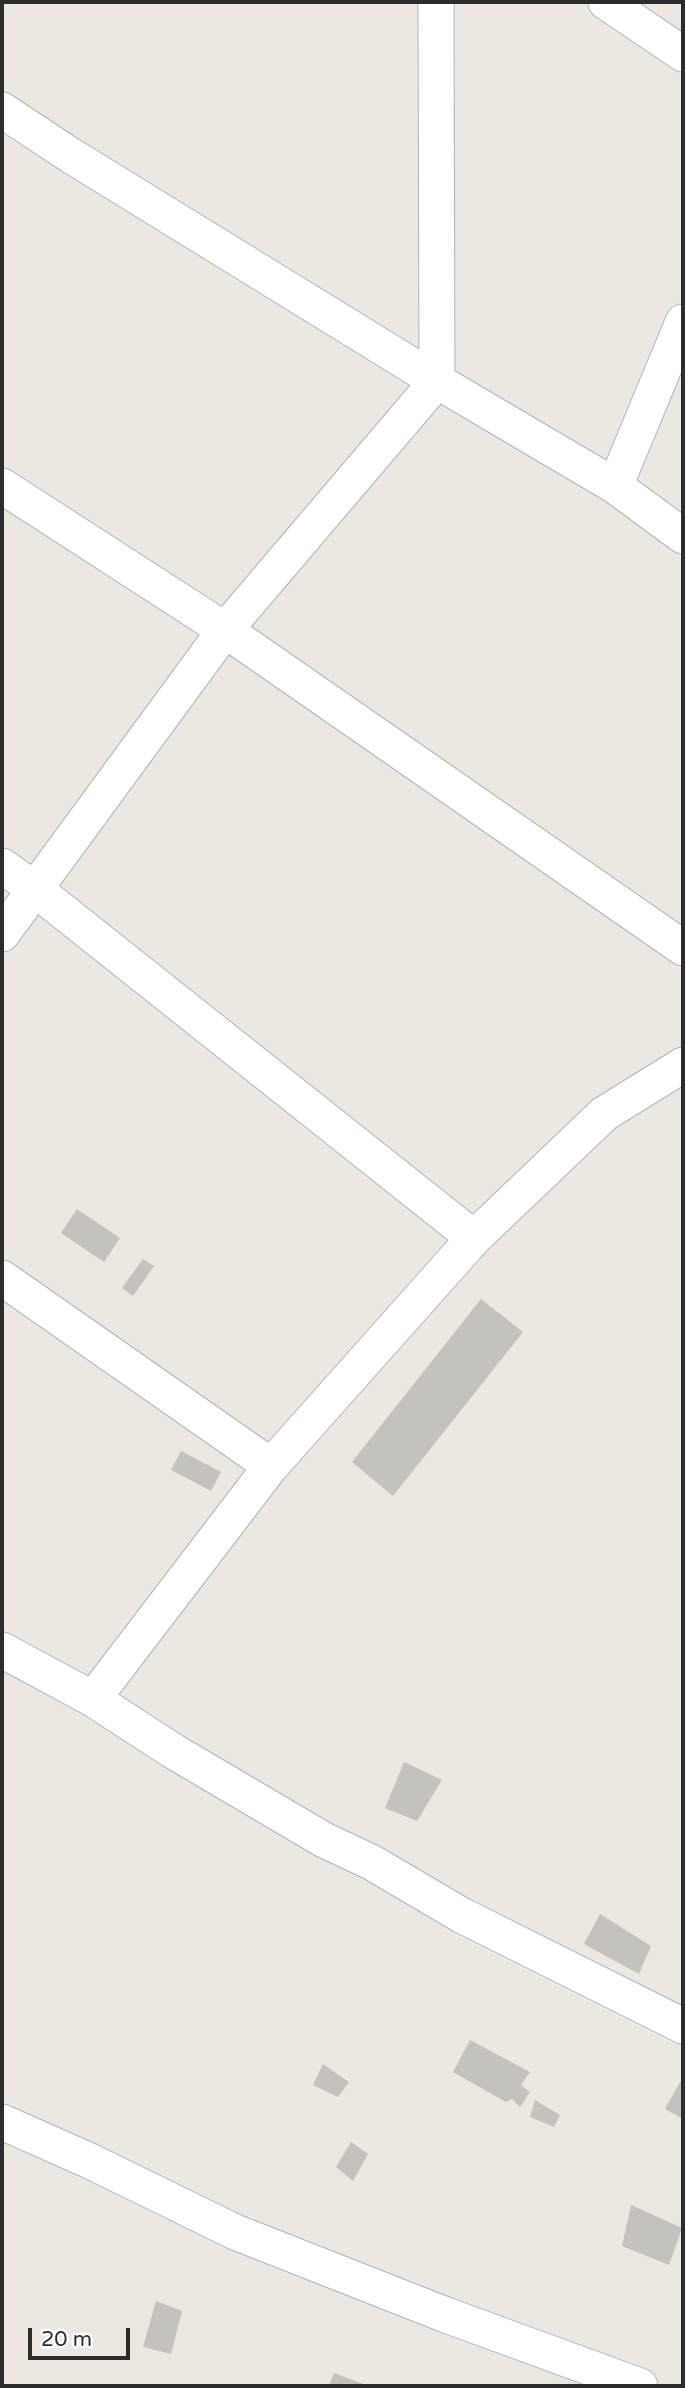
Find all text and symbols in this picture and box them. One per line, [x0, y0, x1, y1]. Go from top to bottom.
scale bar [32, 2314, 133, 2358]
text: 20 m [41, 2327, 92, 2352]

